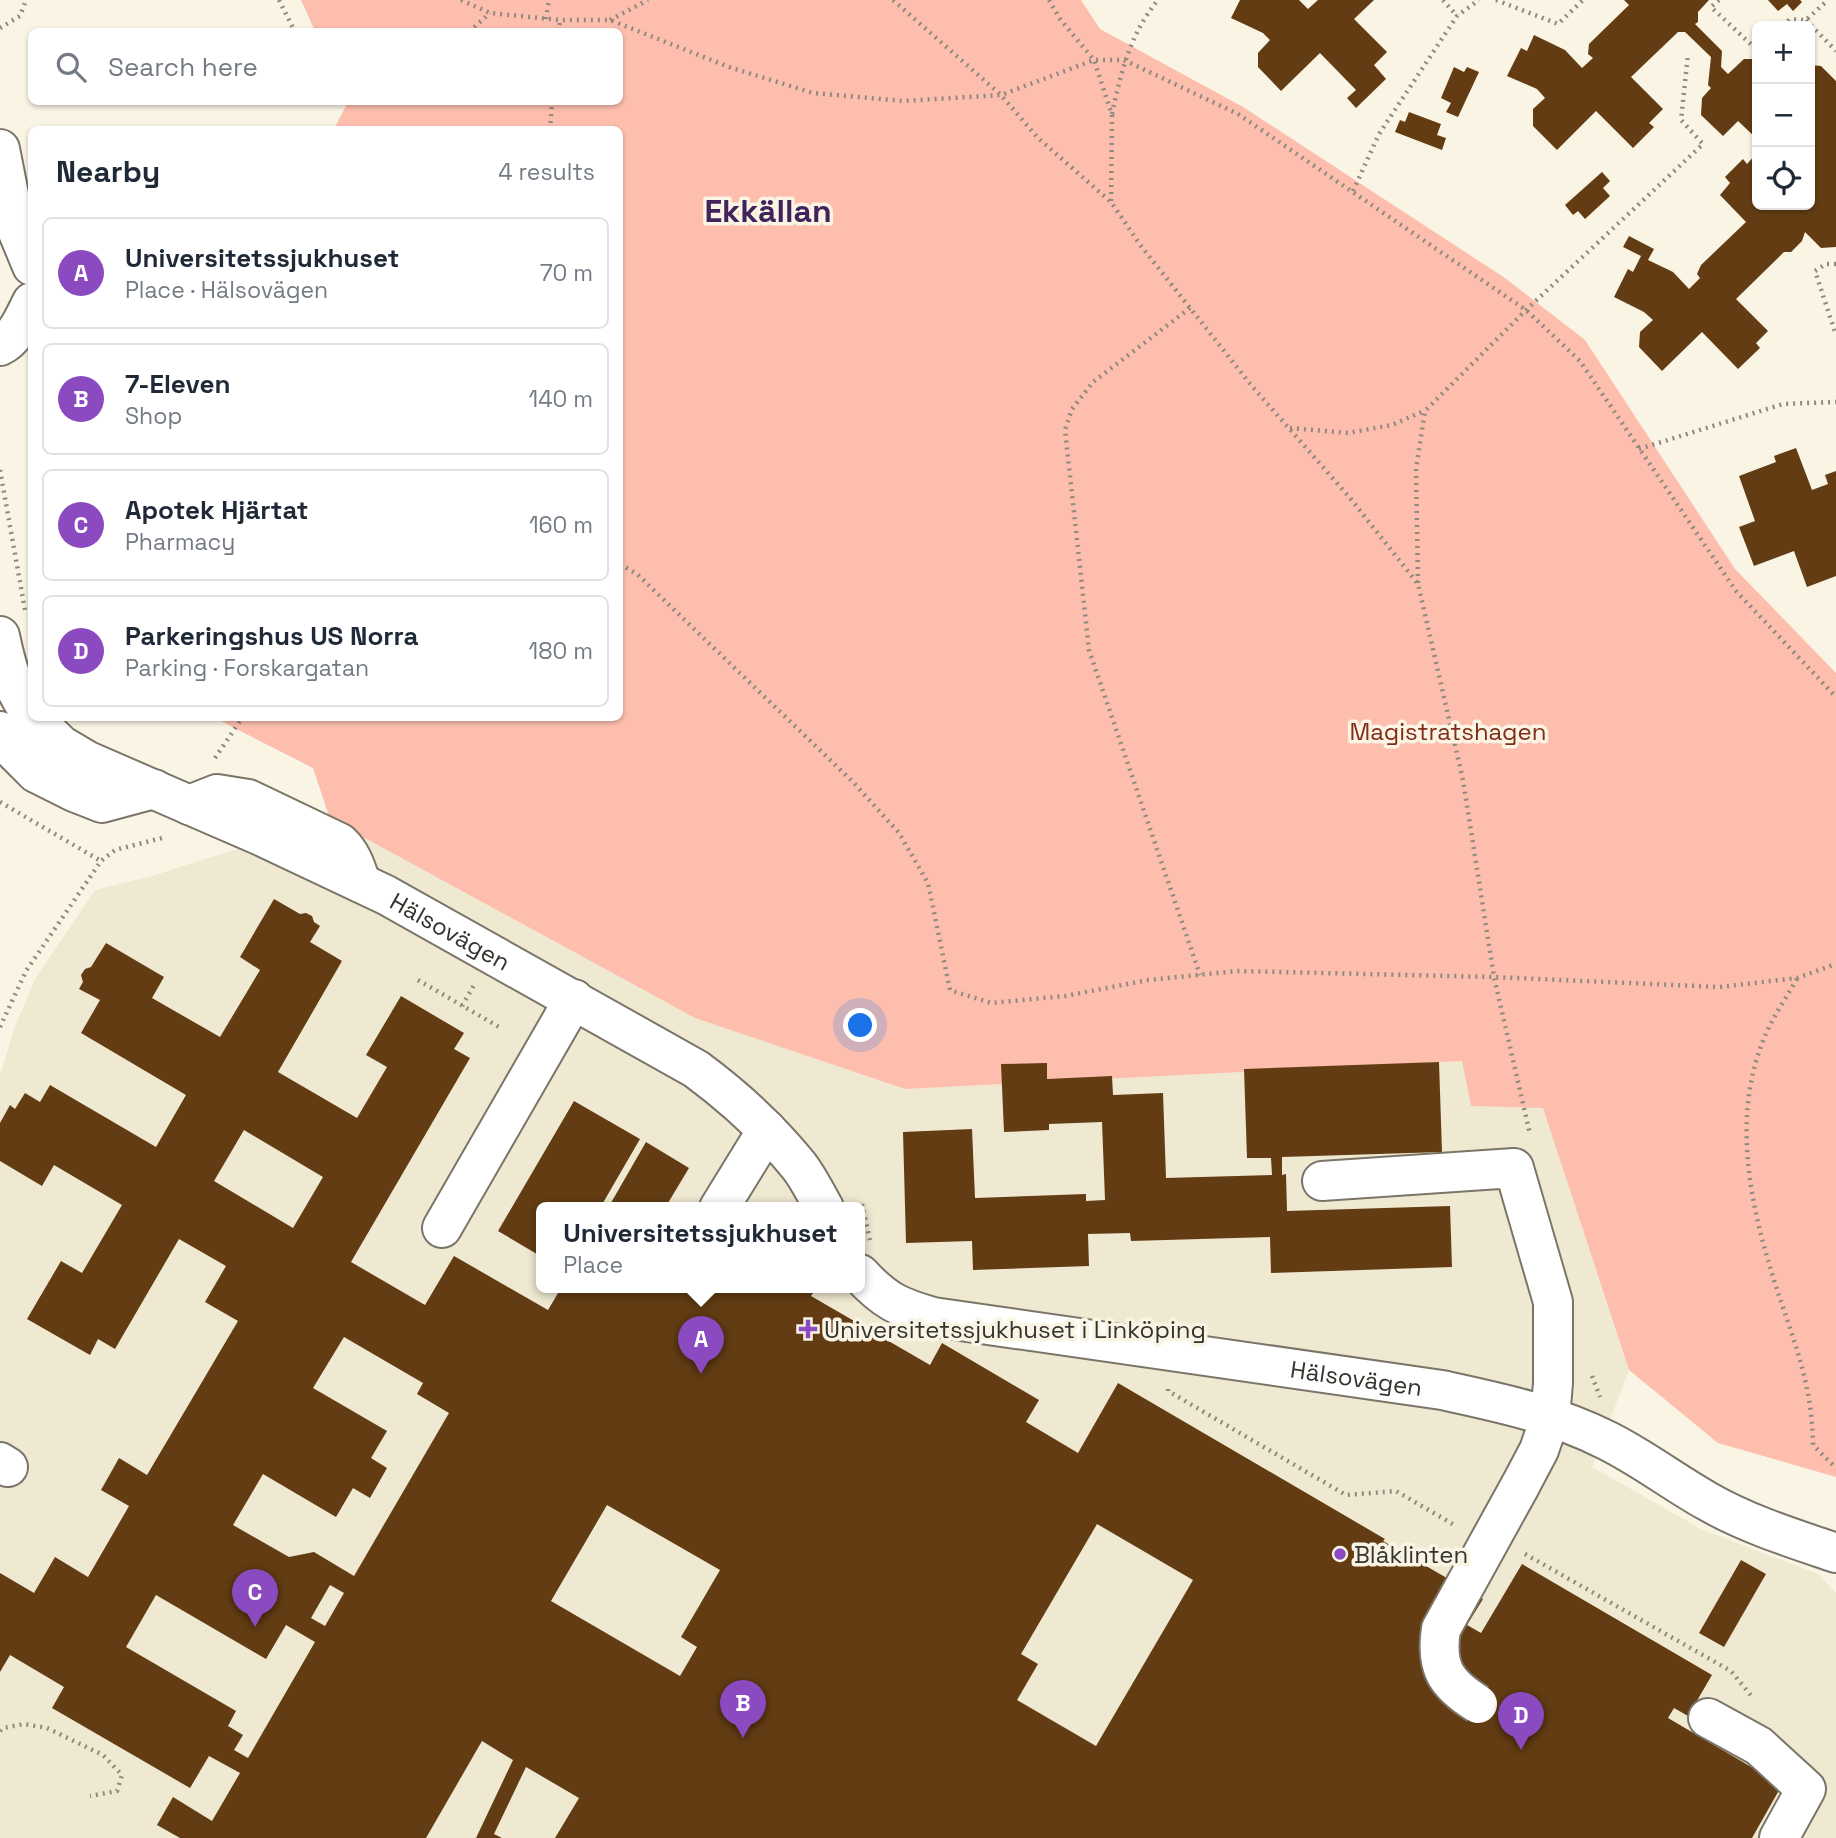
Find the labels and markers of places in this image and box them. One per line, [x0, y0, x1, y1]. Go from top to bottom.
place label: Universitetssjukhuset i Linköping [824, 1314, 1206, 1345]
pin: A [678, 1316, 724, 1374]
marker: Universitetssjukhuset i Linköping [798, 1319, 818, 1339]
place label: Blåklinten [1354, 1539, 1468, 1570]
marker: Blåklinten [1332, 1546, 1348, 1562]
pin: C [232, 1569, 278, 1627]
pin: B [720, 1680, 766, 1738]
pin: D [1498, 1692, 1544, 1750]

